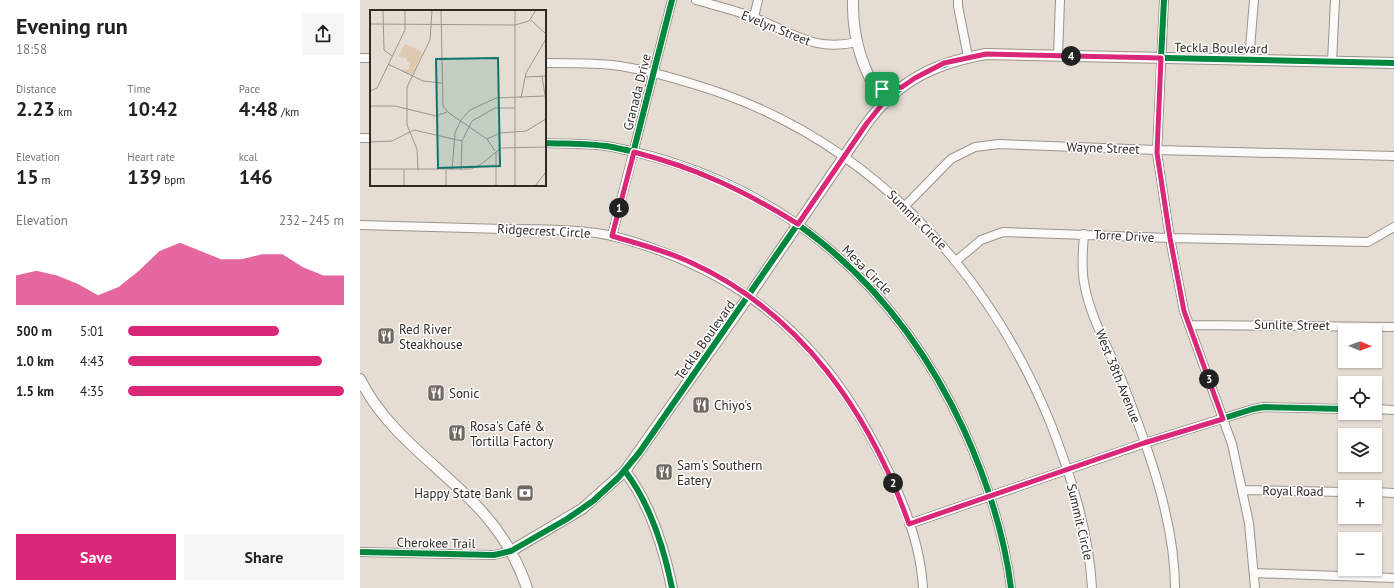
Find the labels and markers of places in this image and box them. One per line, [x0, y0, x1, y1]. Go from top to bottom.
pin: 4 [1061, 46, 1081, 66]
pin [865, 72, 899, 106]
pin: 1 [609, 198, 629, 218]
place label: Red River Steakhouse [399, 321, 463, 353]
restaurant icon: Red River Steakhouse [376, 326, 396, 346]
pin: 3 [1199, 369, 1219, 389]
restaurant icon: Sonic [426, 383, 446, 403]
place label: Sonic [449, 385, 479, 402]
restaurant icon: Chiyo's [691, 395, 711, 415]
place label: Chiyo's [714, 397, 752, 414]
place label: Rosa's Café & Tortilla Factory [470, 418, 553, 450]
restaurant icon: Rosa's Café & Tortilla Factory [447, 423, 467, 443]
place label: Sam's Southern Eatery [677, 457, 762, 489]
restaurant icon: Sam's Southern Eatery [654, 462, 674, 482]
pin: 2 [883, 473, 903, 493]
bank icon: Happy State Bank [515, 483, 535, 503]
place label: Happy State Bank [414, 485, 513, 502]

